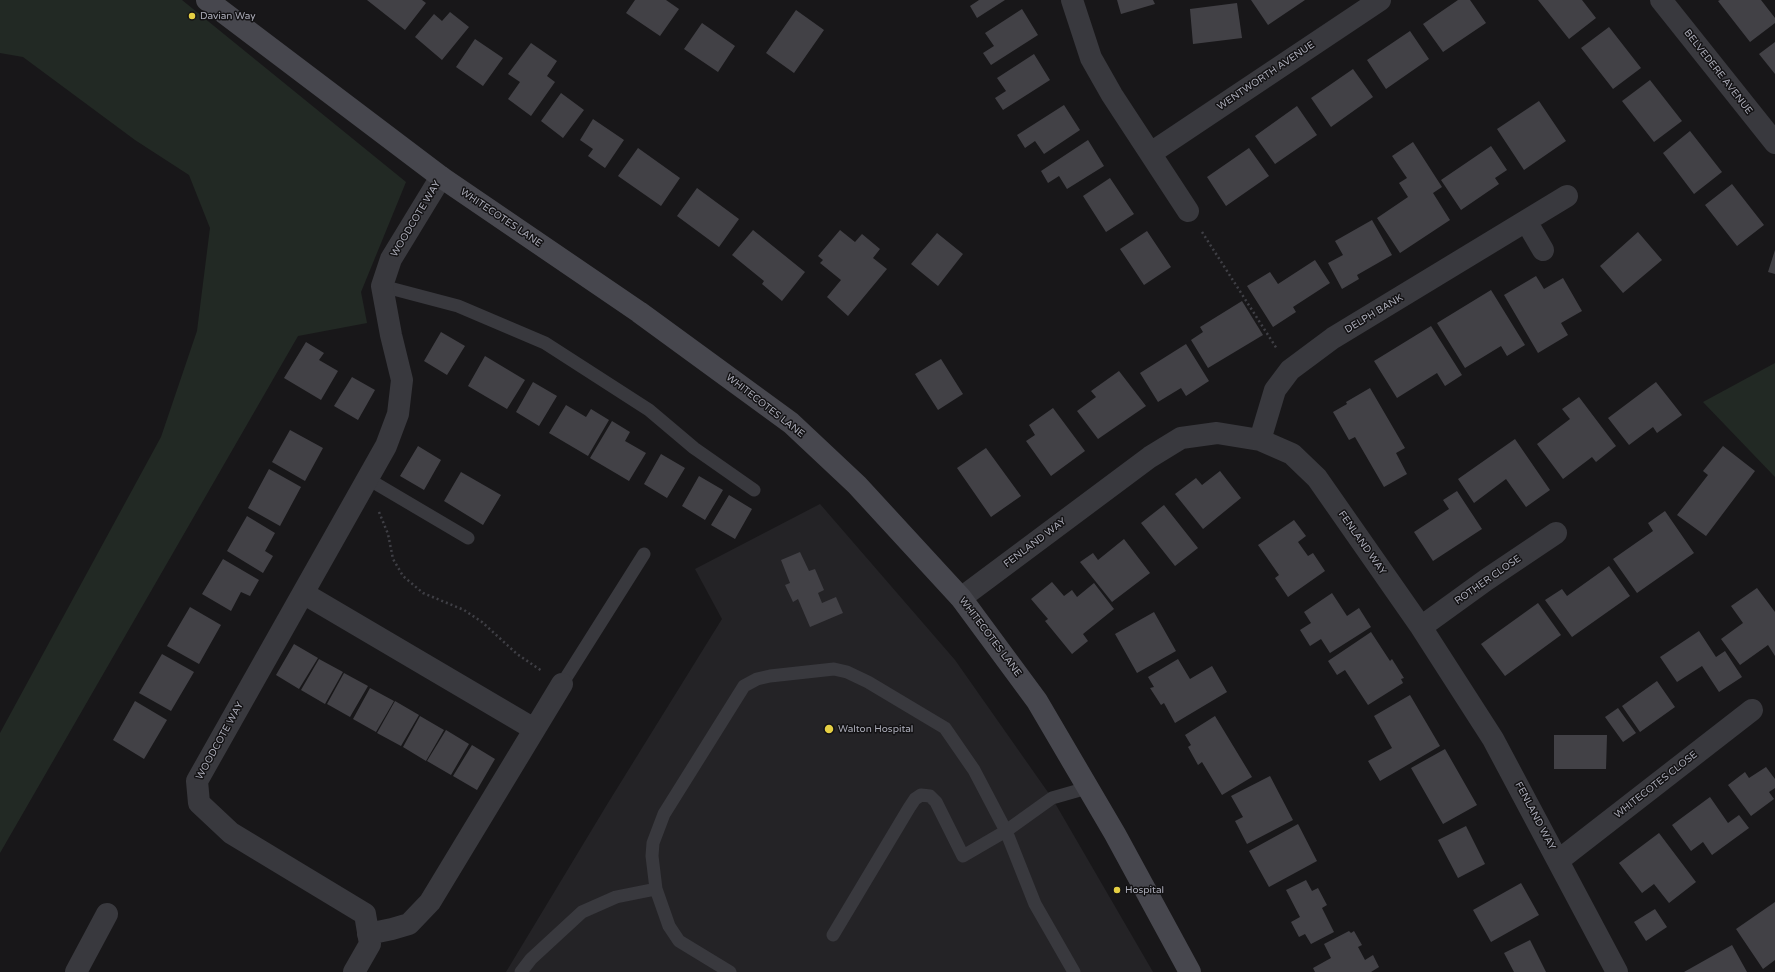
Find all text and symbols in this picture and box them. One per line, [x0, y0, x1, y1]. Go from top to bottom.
place label: Davian Way [200, 10, 256, 22]
marker: Davian Way [187, 11, 197, 21]
street label: BELVEDERE AVENUE [1681, 27, 1755, 117]
street label: WENTWORTH AVENUE [1215, 39, 1317, 113]
street label: WOODCOTE WAY [388, 179, 444, 259]
street label: WHITECOTES LANE [458, 186, 544, 250]
street label: DELPH BANK [1343, 292, 1405, 336]
street label: WHITECOTES LANE [723, 372, 807, 440]
street label: FENLAND WAY [1336, 509, 1388, 577]
street label: FENLAND WAY [1001, 516, 1069, 570]
street label: ROTHER CLOSE [1453, 553, 1523, 607]
street label: WHITECOTES LANE [956, 595, 1024, 679]
street label: WOODCOTE WAY [194, 700, 246, 782]
marker: Walton Hospital [823, 723, 835, 735]
place label: Walton Hospital [838, 723, 913, 735]
street label: WHITECOTES CLOSE [1612, 749, 1700, 821]
street label: FENLAND WAY [1512, 780, 1558, 852]
place label: Hospital [1125, 884, 1164, 896]
marker: Hospital [1112, 885, 1122, 895]

